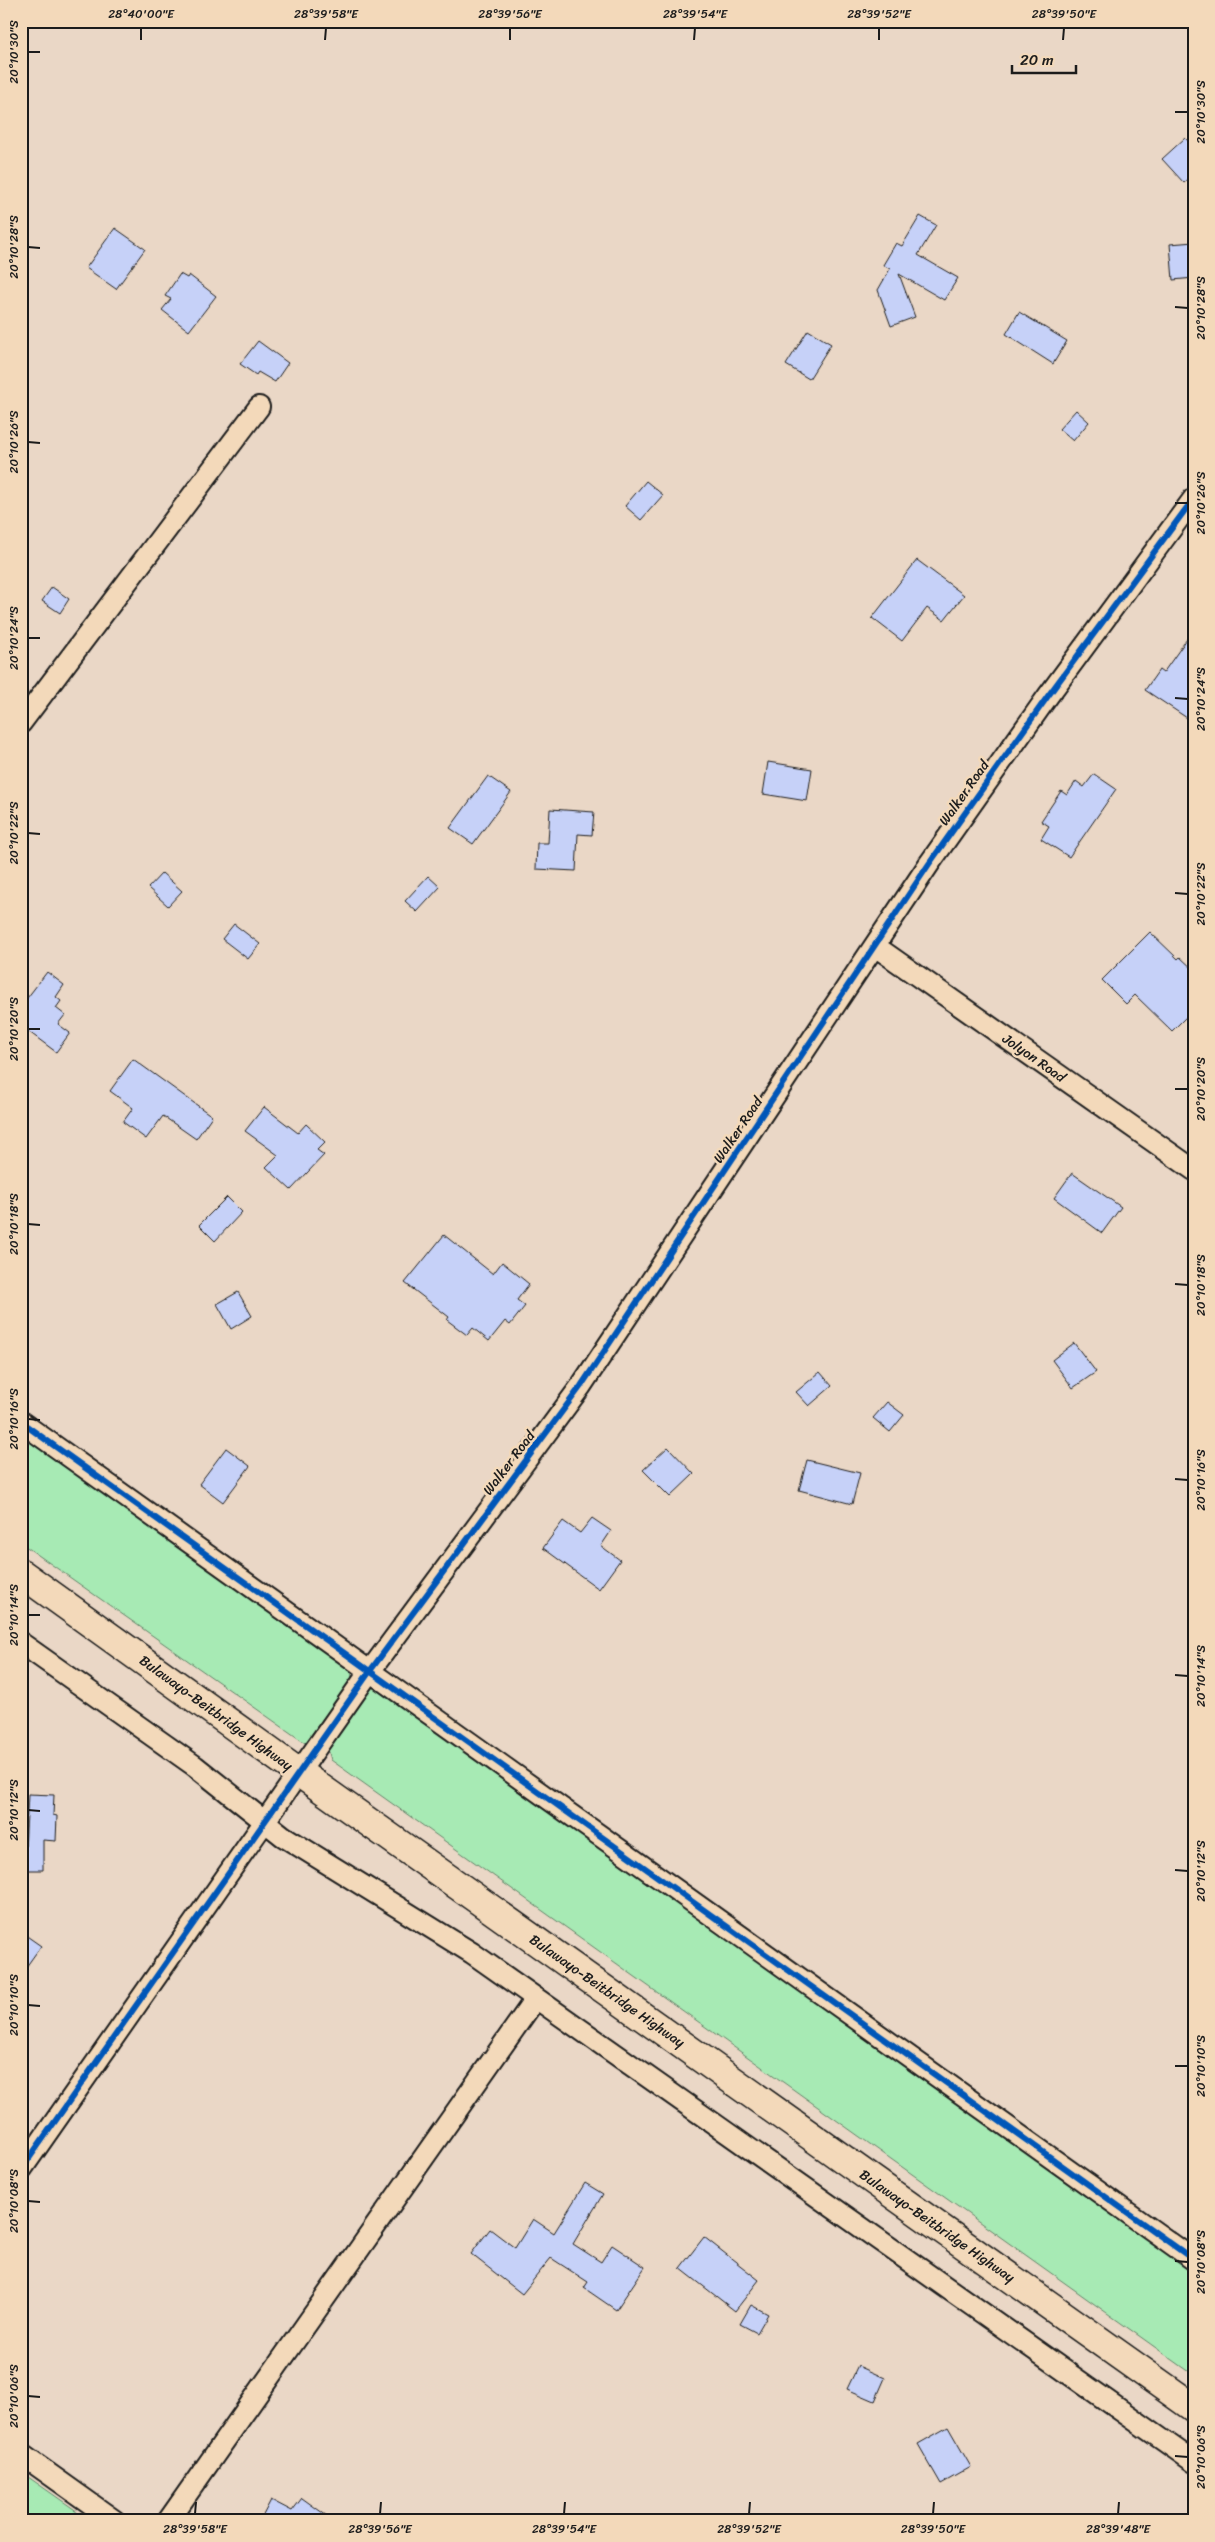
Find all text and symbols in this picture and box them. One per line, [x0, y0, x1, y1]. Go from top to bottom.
text: 28°40'00"E [108, 3, 175, 25]
text: 28°39'58"E [294, 3, 359, 25]
text: 28°39'56"E [478, 3, 543, 25]
text: 28°39'54"E [663, 3, 728, 25]
text: 28°39'52"E [847, 3, 912, 25]
text: 28°39'50"E [1032, 3, 1097, 25]
text: 20°10'30"S [3, 20, 25, 84]
scale bar [1012, 42, 1076, 74]
text: 20 m [1020, 47, 1054, 73]
text: 20°10'30"S [1190, 80, 1212, 144]
text: 20°10'28"S [3, 215, 25, 279]
text: 20°10'28"S [1190, 276, 1212, 340]
text: 20°10'26"S [3, 410, 25, 474]
text: 20°10'26"S [1190, 471, 1212, 535]
text: 20°10'24"S [3, 606, 25, 670]
text: 20°10'24"S [1190, 667, 1212, 731]
street label: Walker Road [932, 754, 997, 831]
text: 20°10'22"S [3, 801, 25, 865]
text: 20°10'22"S [1190, 862, 1212, 926]
text: 20°10'20"S [3, 997, 25, 1061]
street label: Jolyon Road [996, 1026, 1072, 1090]
text: 20°10'20"S [1190, 1057, 1212, 1121]
street label: Walker Road [706, 1090, 770, 1168]
text: 20°10'18"S [3, 1193, 25, 1255]
text: 20°10'18"S [1190, 1254, 1212, 1316]
text: 20°10'16"S [3, 1388, 25, 1450]
street label: Walker Road [476, 1424, 543, 1501]
text: 20°10'16"S [1190, 1449, 1212, 1511]
text: 20°10'14"S [3, 1584, 25, 1646]
text: 20°10'14"S [1190, 1645, 1212, 1707]
street label: Bulawayo-Beitbridge Highway [134, 1648, 299, 1778]
text: 20°10'12"S [3, 1779, 25, 1841]
text: 20°10'12"S [1190, 1840, 1212, 1902]
street label: Bulawayo-Beitbridge Highway [524, 1928, 691, 2055]
text: 20°10'10"S [3, 1973, 25, 2036]
text: 20°10'10"S [1190, 2034, 1212, 2097]
street label: Bulawayo-Beitbridge Highway [854, 2163, 1021, 2290]
text: 20°10'08"S [3, 2168, 25, 2233]
text: 20°10'08"S [1190, 2229, 1212, 2294]
text: 20°10'06"S [3, 2364, 25, 2428]
text: 20°10'06"S [1190, 2425, 1212, 2489]
text: 28°39'58"E [163, 2518, 228, 2540]
text: 28°39'56"E [348, 2518, 413, 2540]
text: 28°39'54"E [532, 2518, 597, 2540]
text: 28°39'52"E [717, 2518, 782, 2540]
text: 28°39'50"E [901, 2518, 966, 2540]
text: 28°39'48"E [1086, 2518, 1151, 2540]

